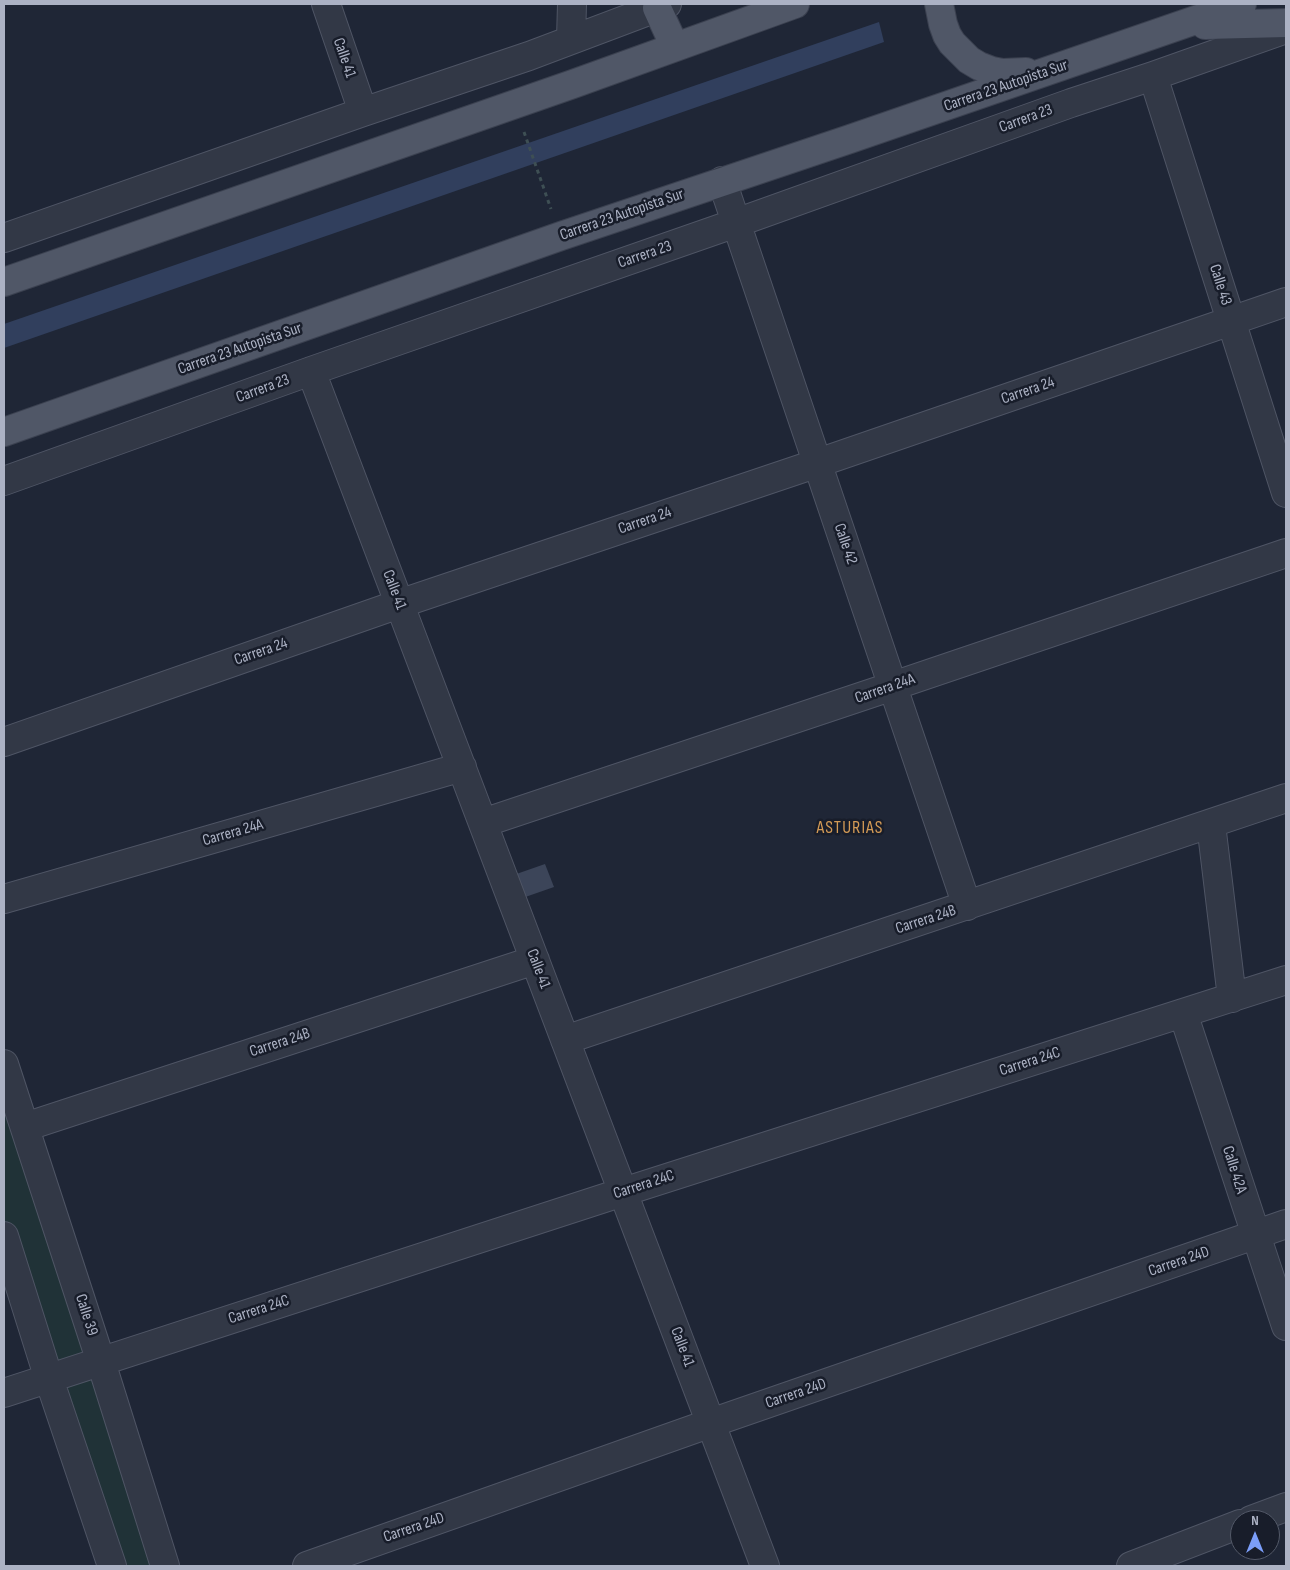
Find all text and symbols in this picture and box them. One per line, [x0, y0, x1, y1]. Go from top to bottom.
street label: Calle 41 [328, 36, 360, 80]
street label: Carrera 23 Autopista Sur [941, 56, 1071, 116]
street label: Carrera 23 [997, 101, 1055, 137]
street label: Carrera 23 Autopista Sur [557, 185, 687, 245]
street label: Carrera 23 [616, 237, 674, 273]
street label: Calle 43 [1204, 262, 1236, 308]
street label: Carrera 23 Autopista Sur [175, 319, 305, 379]
street label: Carrera 23 [234, 371, 292, 407]
street label: Carrera 24 [999, 373, 1057, 409]
street label: Carrera 24 [616, 503, 674, 539]
street label: Calle 42 [829, 521, 861, 567]
street label: Calle 41 [378, 567, 410, 613]
street label: Carrera 24 [232, 634, 290, 670]
street label: Carrera 24A [853, 670, 917, 708]
street label: Carrera 24A [201, 815, 265, 851]
district label: ASTURIAS [816, 817, 884, 839]
street label: Carrera 24B [893, 901, 959, 939]
street label: Calle 41 [522, 946, 554, 992]
street label: Carrera 24B [247, 1024, 313, 1062]
street label: Carrera 24C [997, 1043, 1063, 1081]
street label: Calle 42A [1217, 1144, 1251, 1196]
street label: Carrera 24C [611, 1166, 677, 1204]
street label: Carrera 24D [1146, 1243, 1212, 1281]
street label: Carrera 24C [226, 1291, 292, 1329]
street label: Calle 39 [70, 1292, 102, 1338]
street label: Calle 41 [666, 1324, 698, 1370]
street label: Carrera 24D [763, 1375, 829, 1413]
street label: Carrera 24D [381, 1509, 447, 1547]
north arrow [1230, 1510, 1280, 1560]
text: N [1251, 1512, 1259, 1529]

